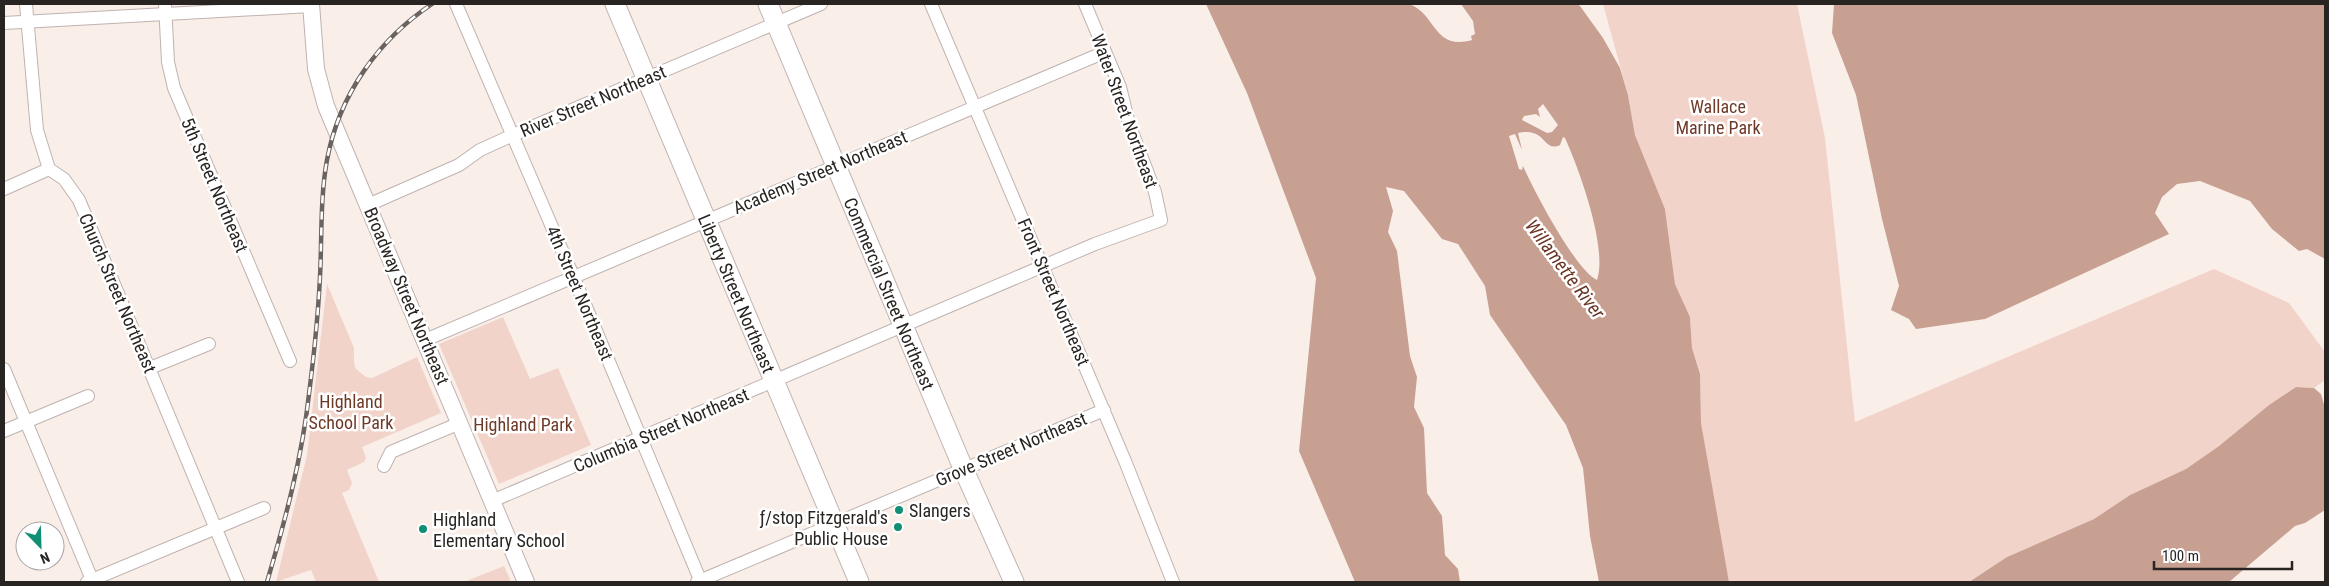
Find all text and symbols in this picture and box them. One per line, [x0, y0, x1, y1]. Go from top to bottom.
street label: Water Street Northeast [1087, 31, 1163, 191]
street label: River Street Northeast [517, 61, 669, 141]
park label: Wallace Marine Park [1675, 96, 1761, 138]
street label: 5th Street Northeast [177, 115, 253, 255]
street label: Academy Street Northeast [730, 126, 910, 218]
street label: Commercial Street Northeast [840, 194, 939, 393]
street label: Broadway Street Northeast [360, 204, 454, 388]
street label: Church Street Northeast [75, 210, 161, 376]
street label: Liberty Street Northeast [694, 211, 780, 376]
street label: Front Street Northeast [1013, 215, 1095, 369]
water label: Willamette River [1520, 215, 1610, 323]
street label: 4th Street Northeast [542, 223, 618, 363]
street label: Columbia Street Northeast [570, 384, 752, 476]
park label: Highland School Park [309, 391, 393, 433]
street label: Grove Street Northeast [932, 408, 1090, 490]
park label: Highland Park [473, 414, 573, 435]
place label: Slangers [909, 500, 971, 521]
marker: Slangers [893, 504, 905, 516]
place label: ƒ/stop Fitzgerald's Public House [760, 507, 888, 549]
place label: Highland Elementary School [433, 509, 565, 551]
north arrow [15, 521, 65, 571]
marker: ƒ/stop Fitzgerald's Public House [892, 521, 904, 533]
marker: Highland Elementary School [417, 523, 429, 535]
scale bar [2154, 538, 2292, 570]
text: 100 m [2162, 547, 2199, 565]
text: N [38, 549, 52, 567]

